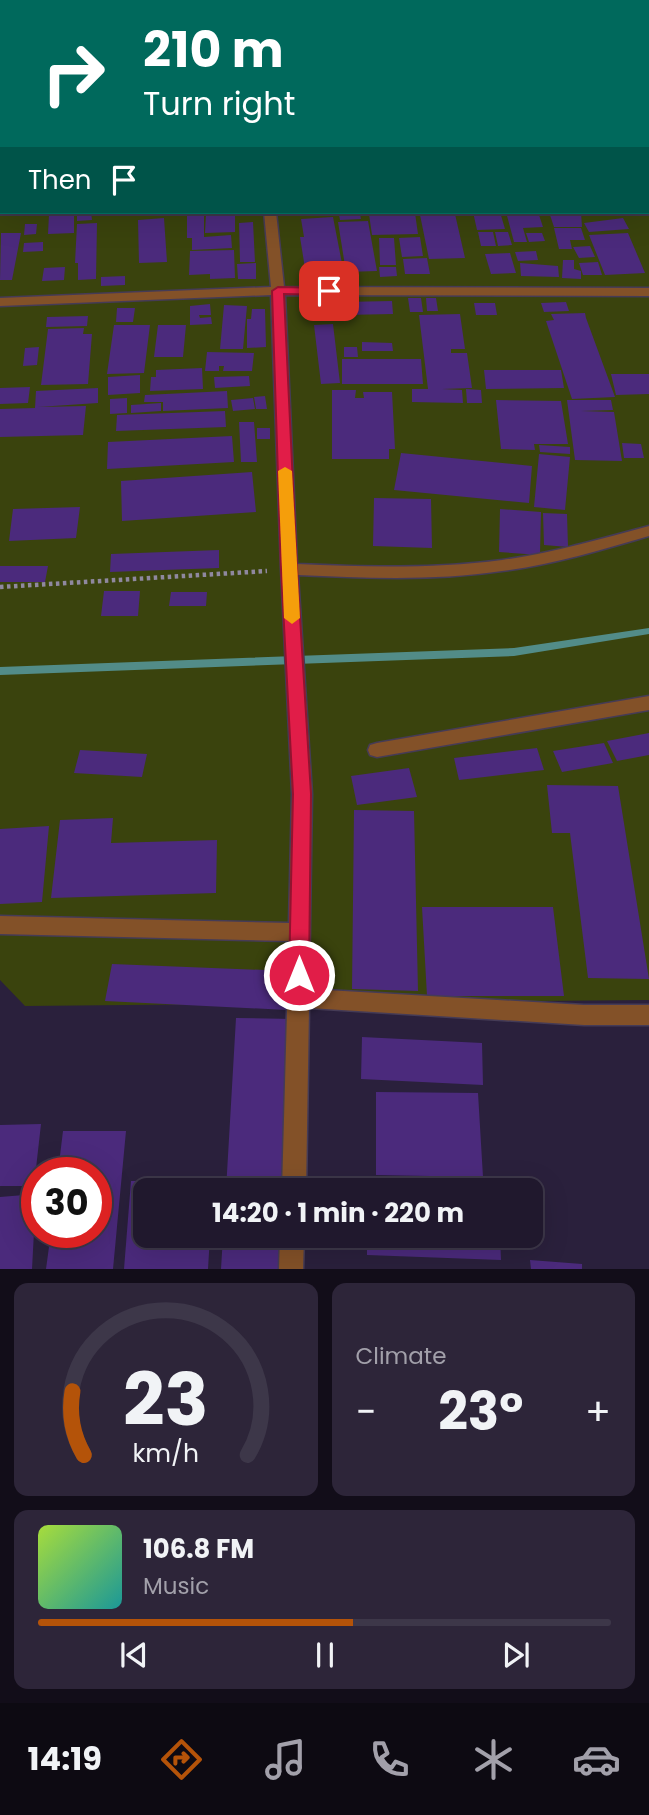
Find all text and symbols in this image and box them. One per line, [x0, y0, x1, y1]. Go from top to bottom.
text: 210 m [143, 16, 284, 84]
icon: right [28, 28, 119, 119]
text: Turn right [143, 81, 295, 126]
icon: arrive [105, 161, 143, 199]
text: Then [28, 162, 91, 198]
pin [299, 261, 359, 321]
icon: arrive [310, 272, 348, 310]
position arrow [262, 938, 336, 1012]
speed limit sign: 30 [21, 1157, 112, 1248]
text: 14:20 · 1 min · 220 m [212, 1195, 464, 1231]
text: Climate [356, 1340, 446, 1372]
text: 23 [123, 1350, 209, 1451]
text: 23° [438, 1375, 523, 1448]
text: − [356, 1385, 376, 1438]
text: + [585, 1385, 611, 1438]
text: km/h [132, 1436, 199, 1471]
text: 106.8 FM [143, 1531, 254, 1567]
text: Music [143, 1570, 209, 1602]
icon: previous [115, 1636, 153, 1674]
icon: pause [306, 1636, 344, 1674]
icon: next [497, 1636, 535, 1674]
icon: directions [157, 1735, 206, 1784]
icon: music [261, 1735, 310, 1784]
icon: phone [365, 1735, 414, 1784]
icon: climate [469, 1735, 518, 1784]
icon: car [572, 1735, 621, 1784]
text: 14:19 [27, 1736, 102, 1781]

